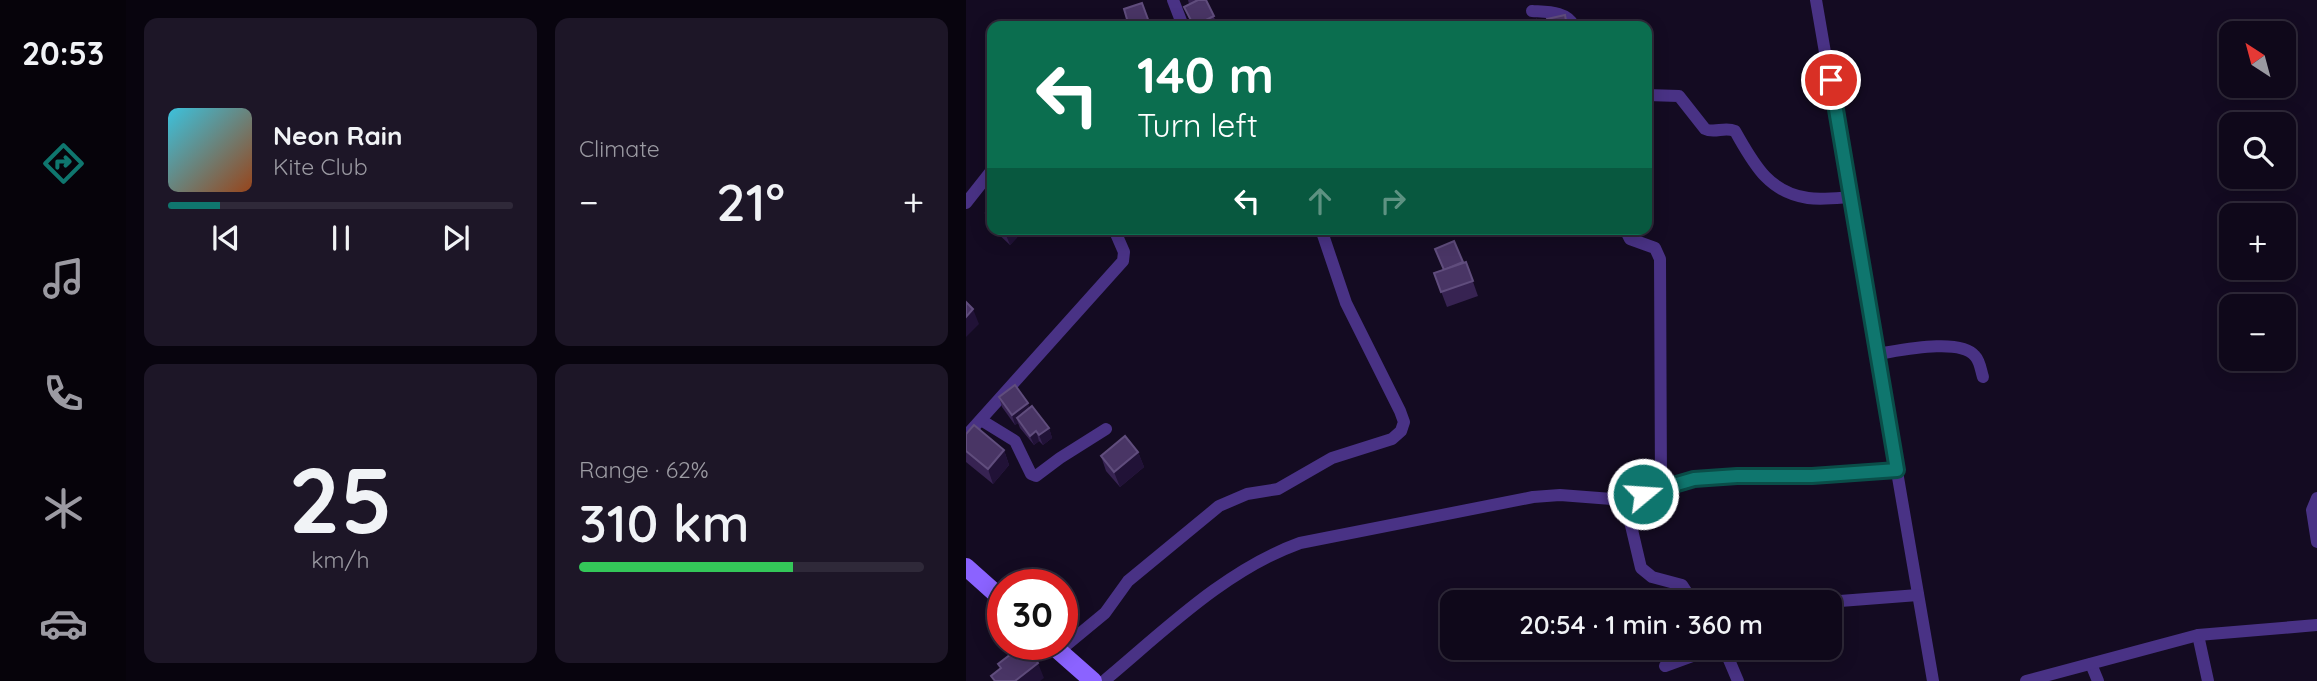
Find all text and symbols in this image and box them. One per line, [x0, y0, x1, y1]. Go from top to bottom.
north arrow [2219, 21, 2296, 98]
map controls [2219, 21, 2296, 371]
text: 20:53 [22, 33, 104, 73]
text: 140 m [1137, 44, 1274, 105]
icon: left [1022, 49, 1113, 140]
pin [1801, 50, 1861, 110]
icon: arrive [1812, 61, 1850, 99]
text: Turn left [1137, 105, 1258, 145]
button: search [2219, 112, 2296, 189]
text: Neon Rain [273, 119, 402, 152]
text: Climate [579, 134, 660, 163]
icon: directions [39, 139, 88, 188]
text: Kite Club [273, 152, 368, 181]
text: 21° [716, 169, 785, 234]
text: − [579, 178, 599, 226]
text: + [903, 178, 924, 226]
icon: left [1228, 182, 1266, 220]
icon: ahead [1301, 182, 1339, 220]
icon: right [1374, 182, 1412, 220]
button: + [2219, 203, 2296, 280]
icon: previous [207, 219, 245, 257]
icon: pause [322, 219, 360, 257]
icon: next [437, 219, 475, 257]
icon: music [39, 254, 88, 303]
button: − [2219, 294, 2296, 371]
icon: phone [39, 369, 88, 418]
text: 25 [288, 442, 393, 556]
text: Range · 62% [579, 455, 709, 484]
position arrow [1606, 457, 1680, 531]
icon: climate [39, 484, 88, 533]
text: 310 km [579, 490, 750, 555]
text: km/h [311, 545, 370, 574]
speed limit sign: 30 [987, 569, 1078, 660]
icon: car [39, 599, 88, 648]
text: 20:54 · 1 min · 360 m [1519, 608, 1763, 641]

